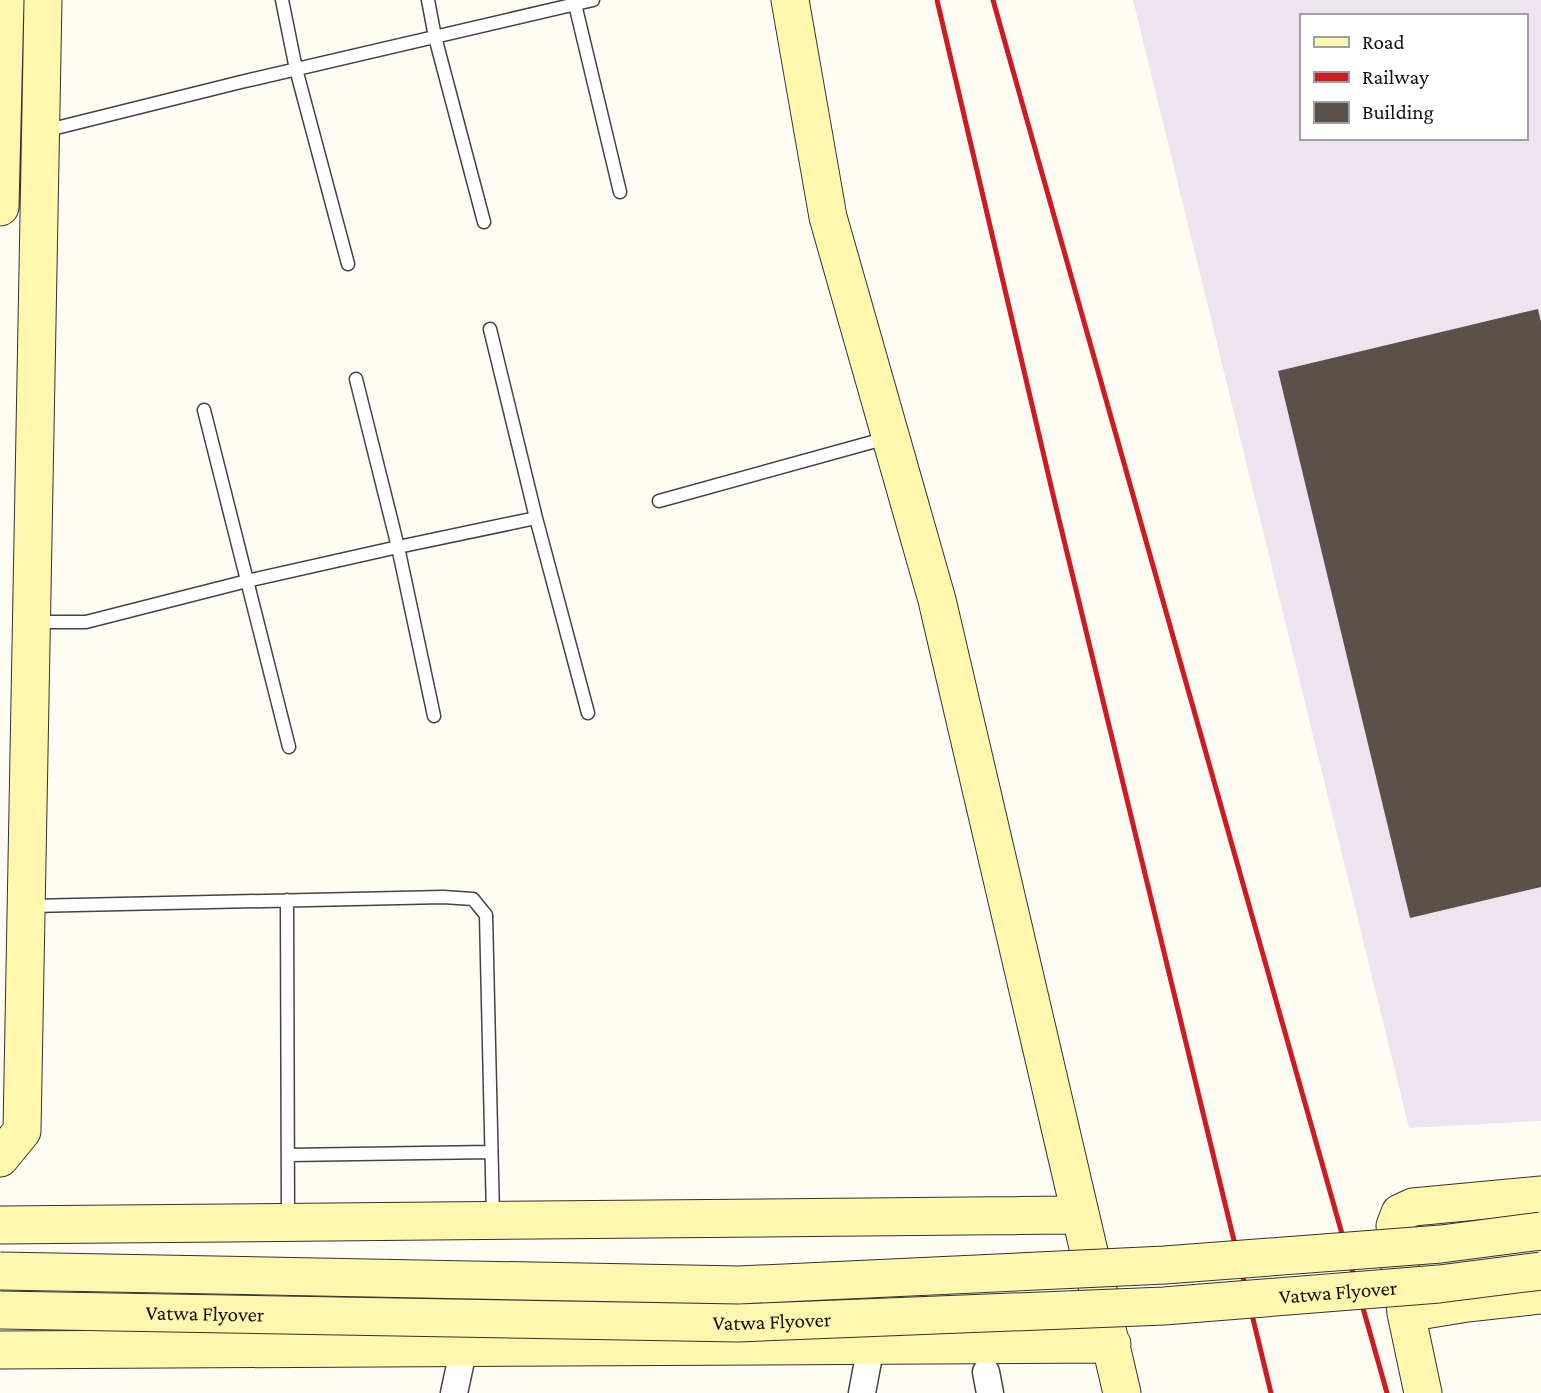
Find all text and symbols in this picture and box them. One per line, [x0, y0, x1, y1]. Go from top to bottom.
legend [1300, 14, 1527, 140]
text: Road [1362, 30, 1405, 54]
text: Railway [1362, 65, 1429, 89]
text: Building [1362, 100, 1434, 124]
street label: Vatwa Flyover [1278, 1275, 1399, 1309]
street label: Vatwa Flyover [145, 1301, 265, 1327]
street label: Vatwa Flyover [712, 1307, 832, 1335]

